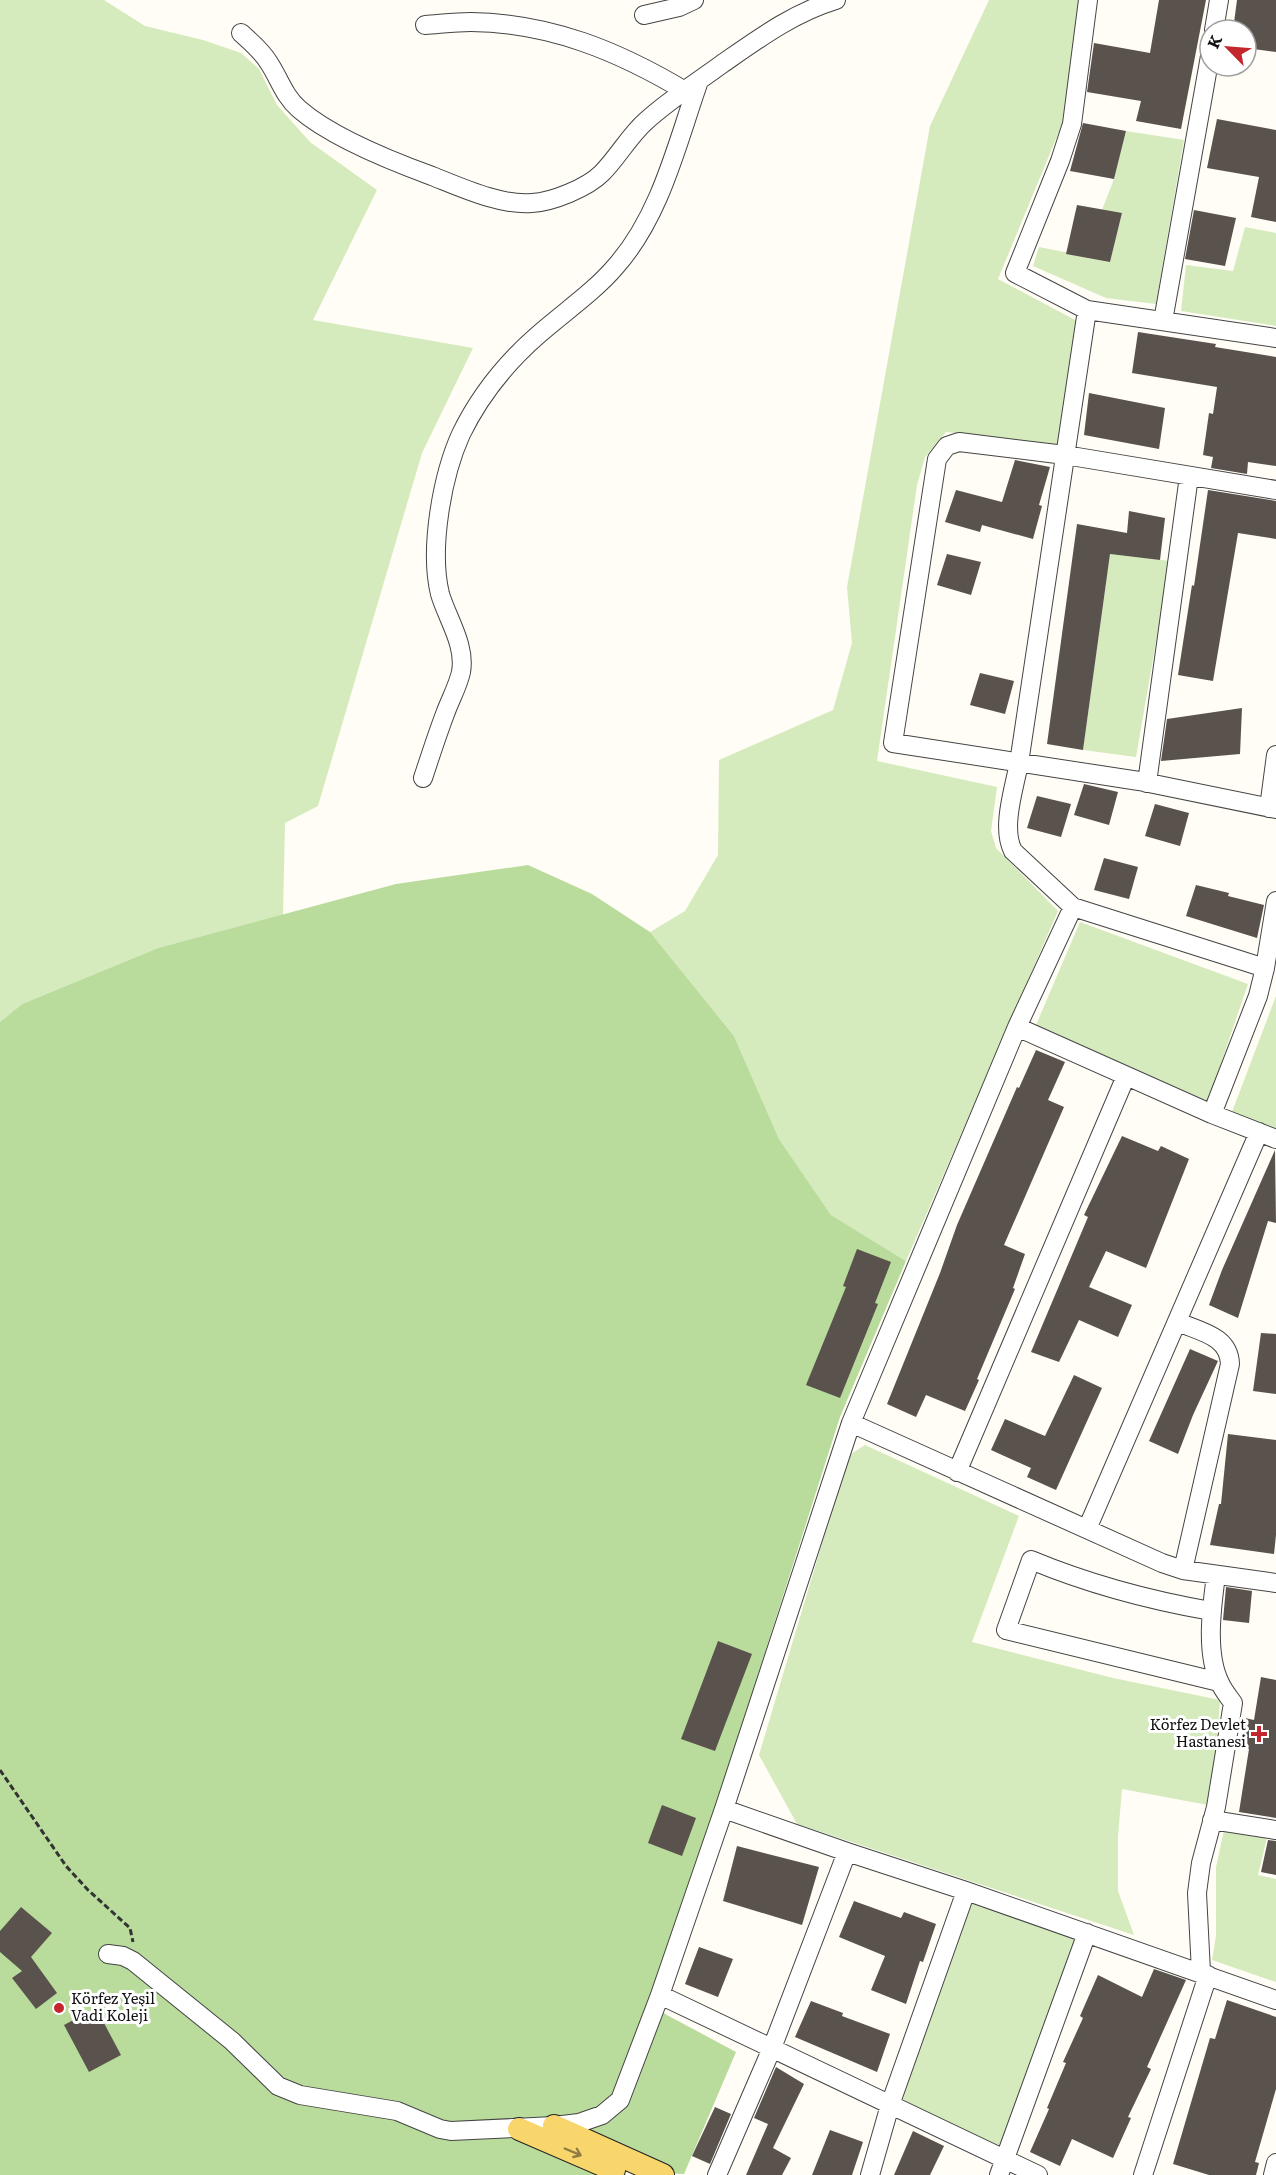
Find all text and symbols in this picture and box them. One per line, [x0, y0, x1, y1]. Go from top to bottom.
north arrow [1198, 18, 1258, 78]
text: K [1200, 30, 1227, 52]
place label: Körfez Devlet Hastanesi [1150, 1712, 1246, 1752]
marker: Körfez Devlet Hastanesi [1250, 1725, 1268, 1743]
place label: Körfez Yeşil Vadi Koleji [71, 1986, 155, 2026]
marker: Körfez Yeşil Vadi Koleji [52, 2001, 66, 2015]
one-way arrow [563, 2147, 581, 2158]

